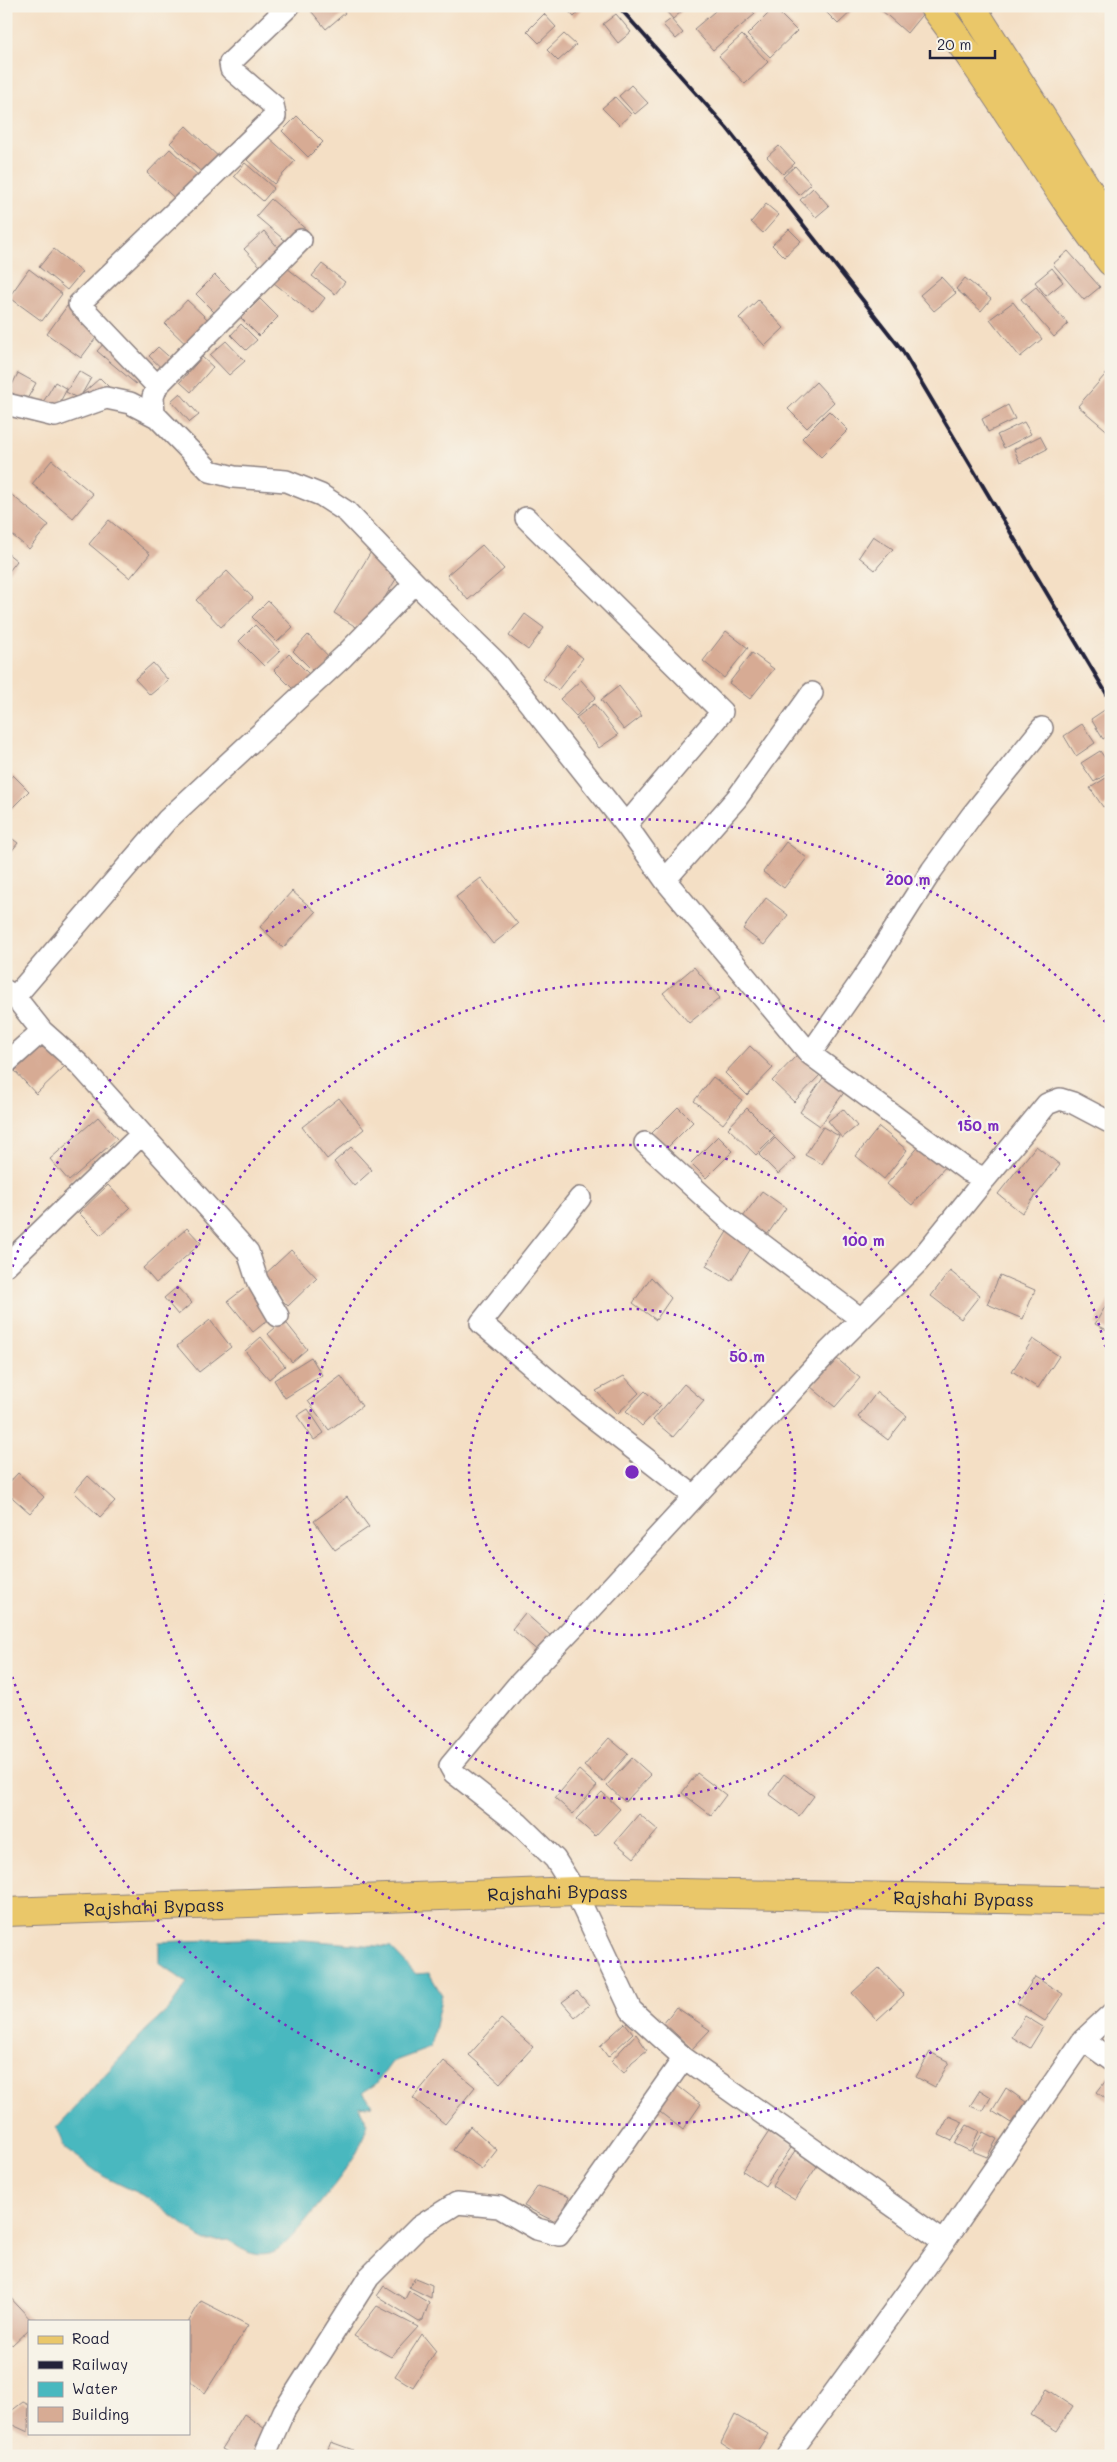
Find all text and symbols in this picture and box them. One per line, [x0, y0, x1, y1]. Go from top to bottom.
scale bar [930, 28, 994, 60]
text: 20 m [937, 34, 971, 54]
text: 200 m [886, 869, 931, 889]
text: 150 m [957, 1115, 999, 1135]
text: 100 m [841, 1230, 885, 1250]
text: 50 m [729, 1346, 765, 1366]
centre of rings [623, 1463, 641, 1481]
street label: Rajshahi Bypass [487, 1879, 628, 1906]
street label: Rajshahi Bypass [893, 1885, 1034, 1912]
street label: Rajshahi Bypass [83, 1892, 225, 1921]
legend [28, 2320, 190, 2434]
text: Road [72, 2328, 109, 2348]
text: Railway [72, 2354, 128, 2374]
text: Water [72, 2378, 118, 2398]
text: Building [72, 2404, 129, 2424]

